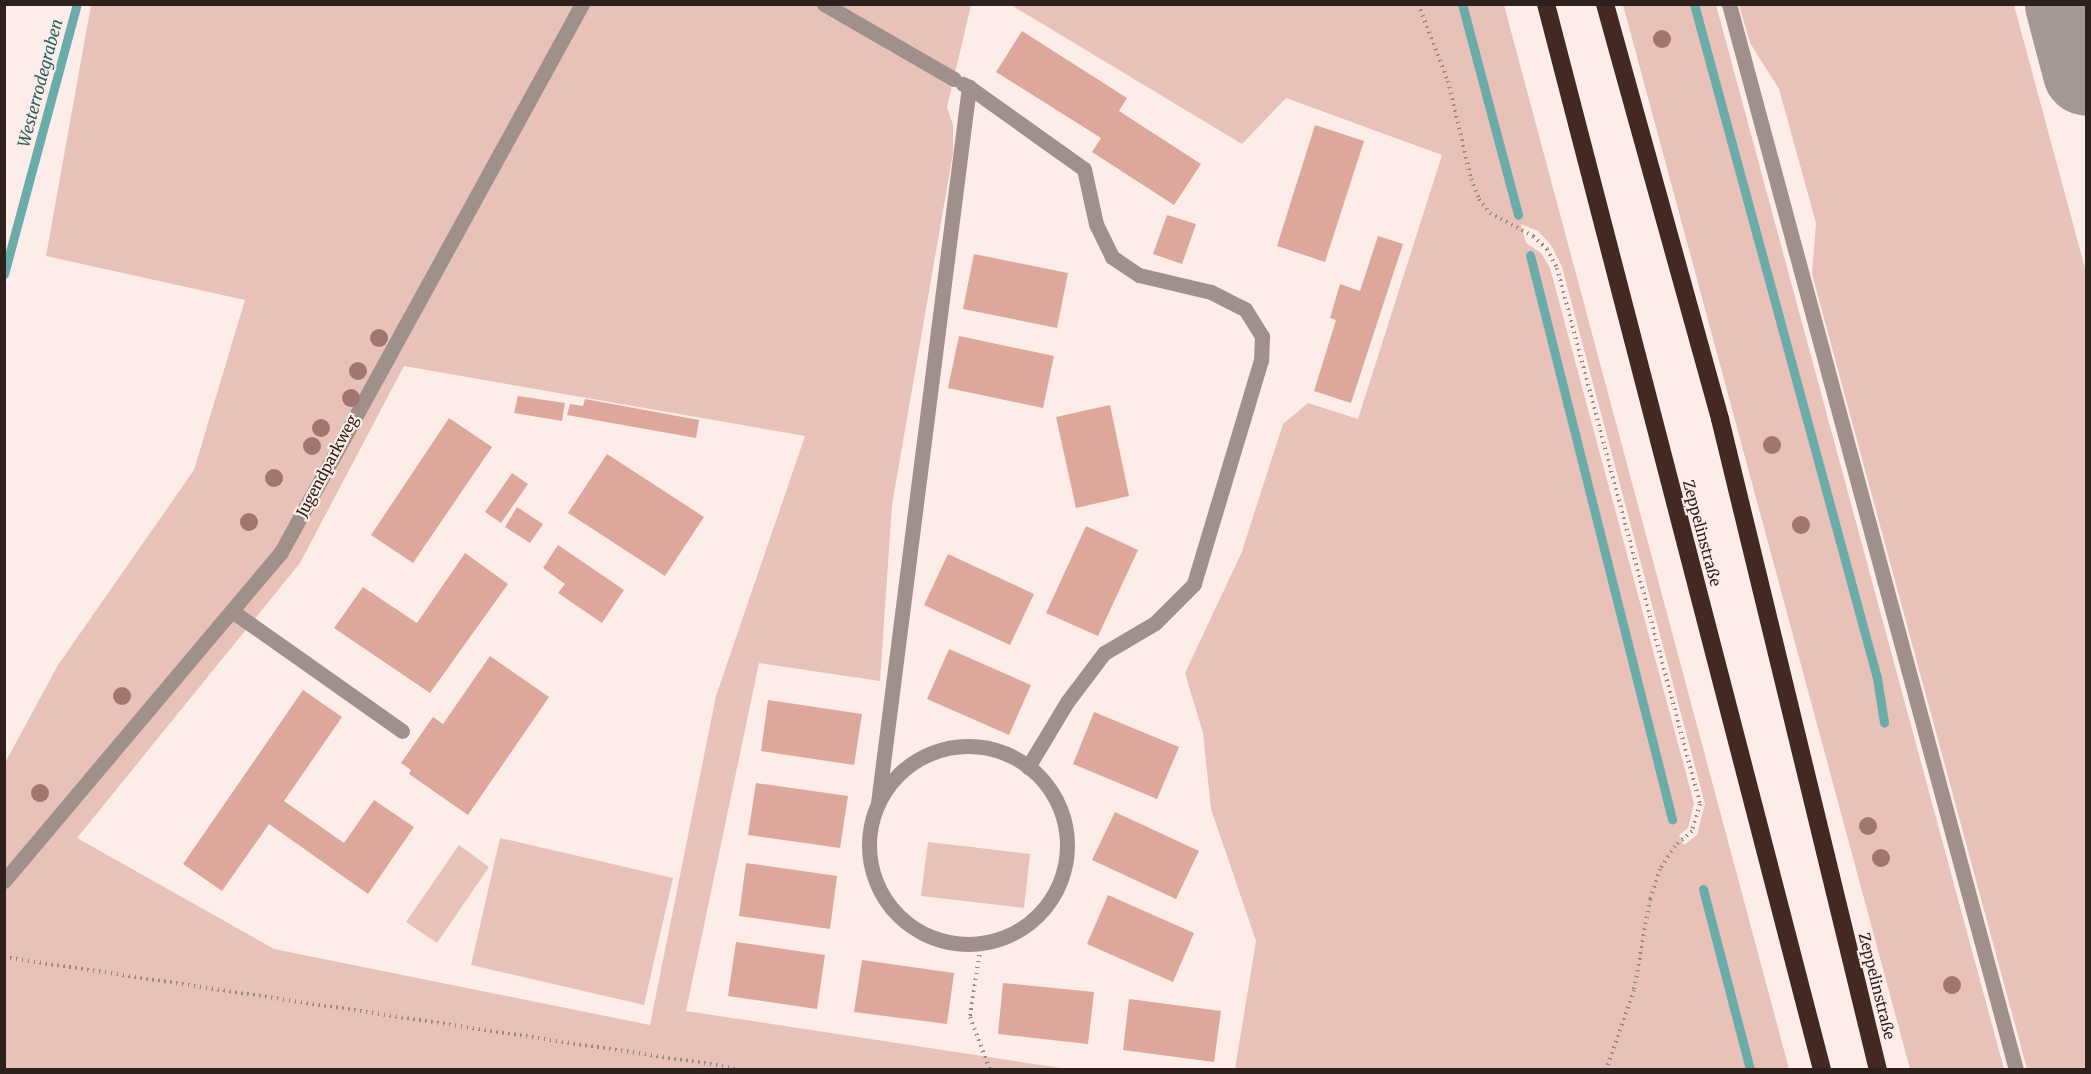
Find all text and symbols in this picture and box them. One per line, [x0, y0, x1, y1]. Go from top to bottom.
water label: Westerrodegraben [14, 17, 66, 149]
street label: Jugendparkweg [293, 412, 361, 520]
street label: Zeppelinstraße [1679, 478, 1725, 588]
street label: Zeppelinstraße [1855, 931, 1899, 1041]

